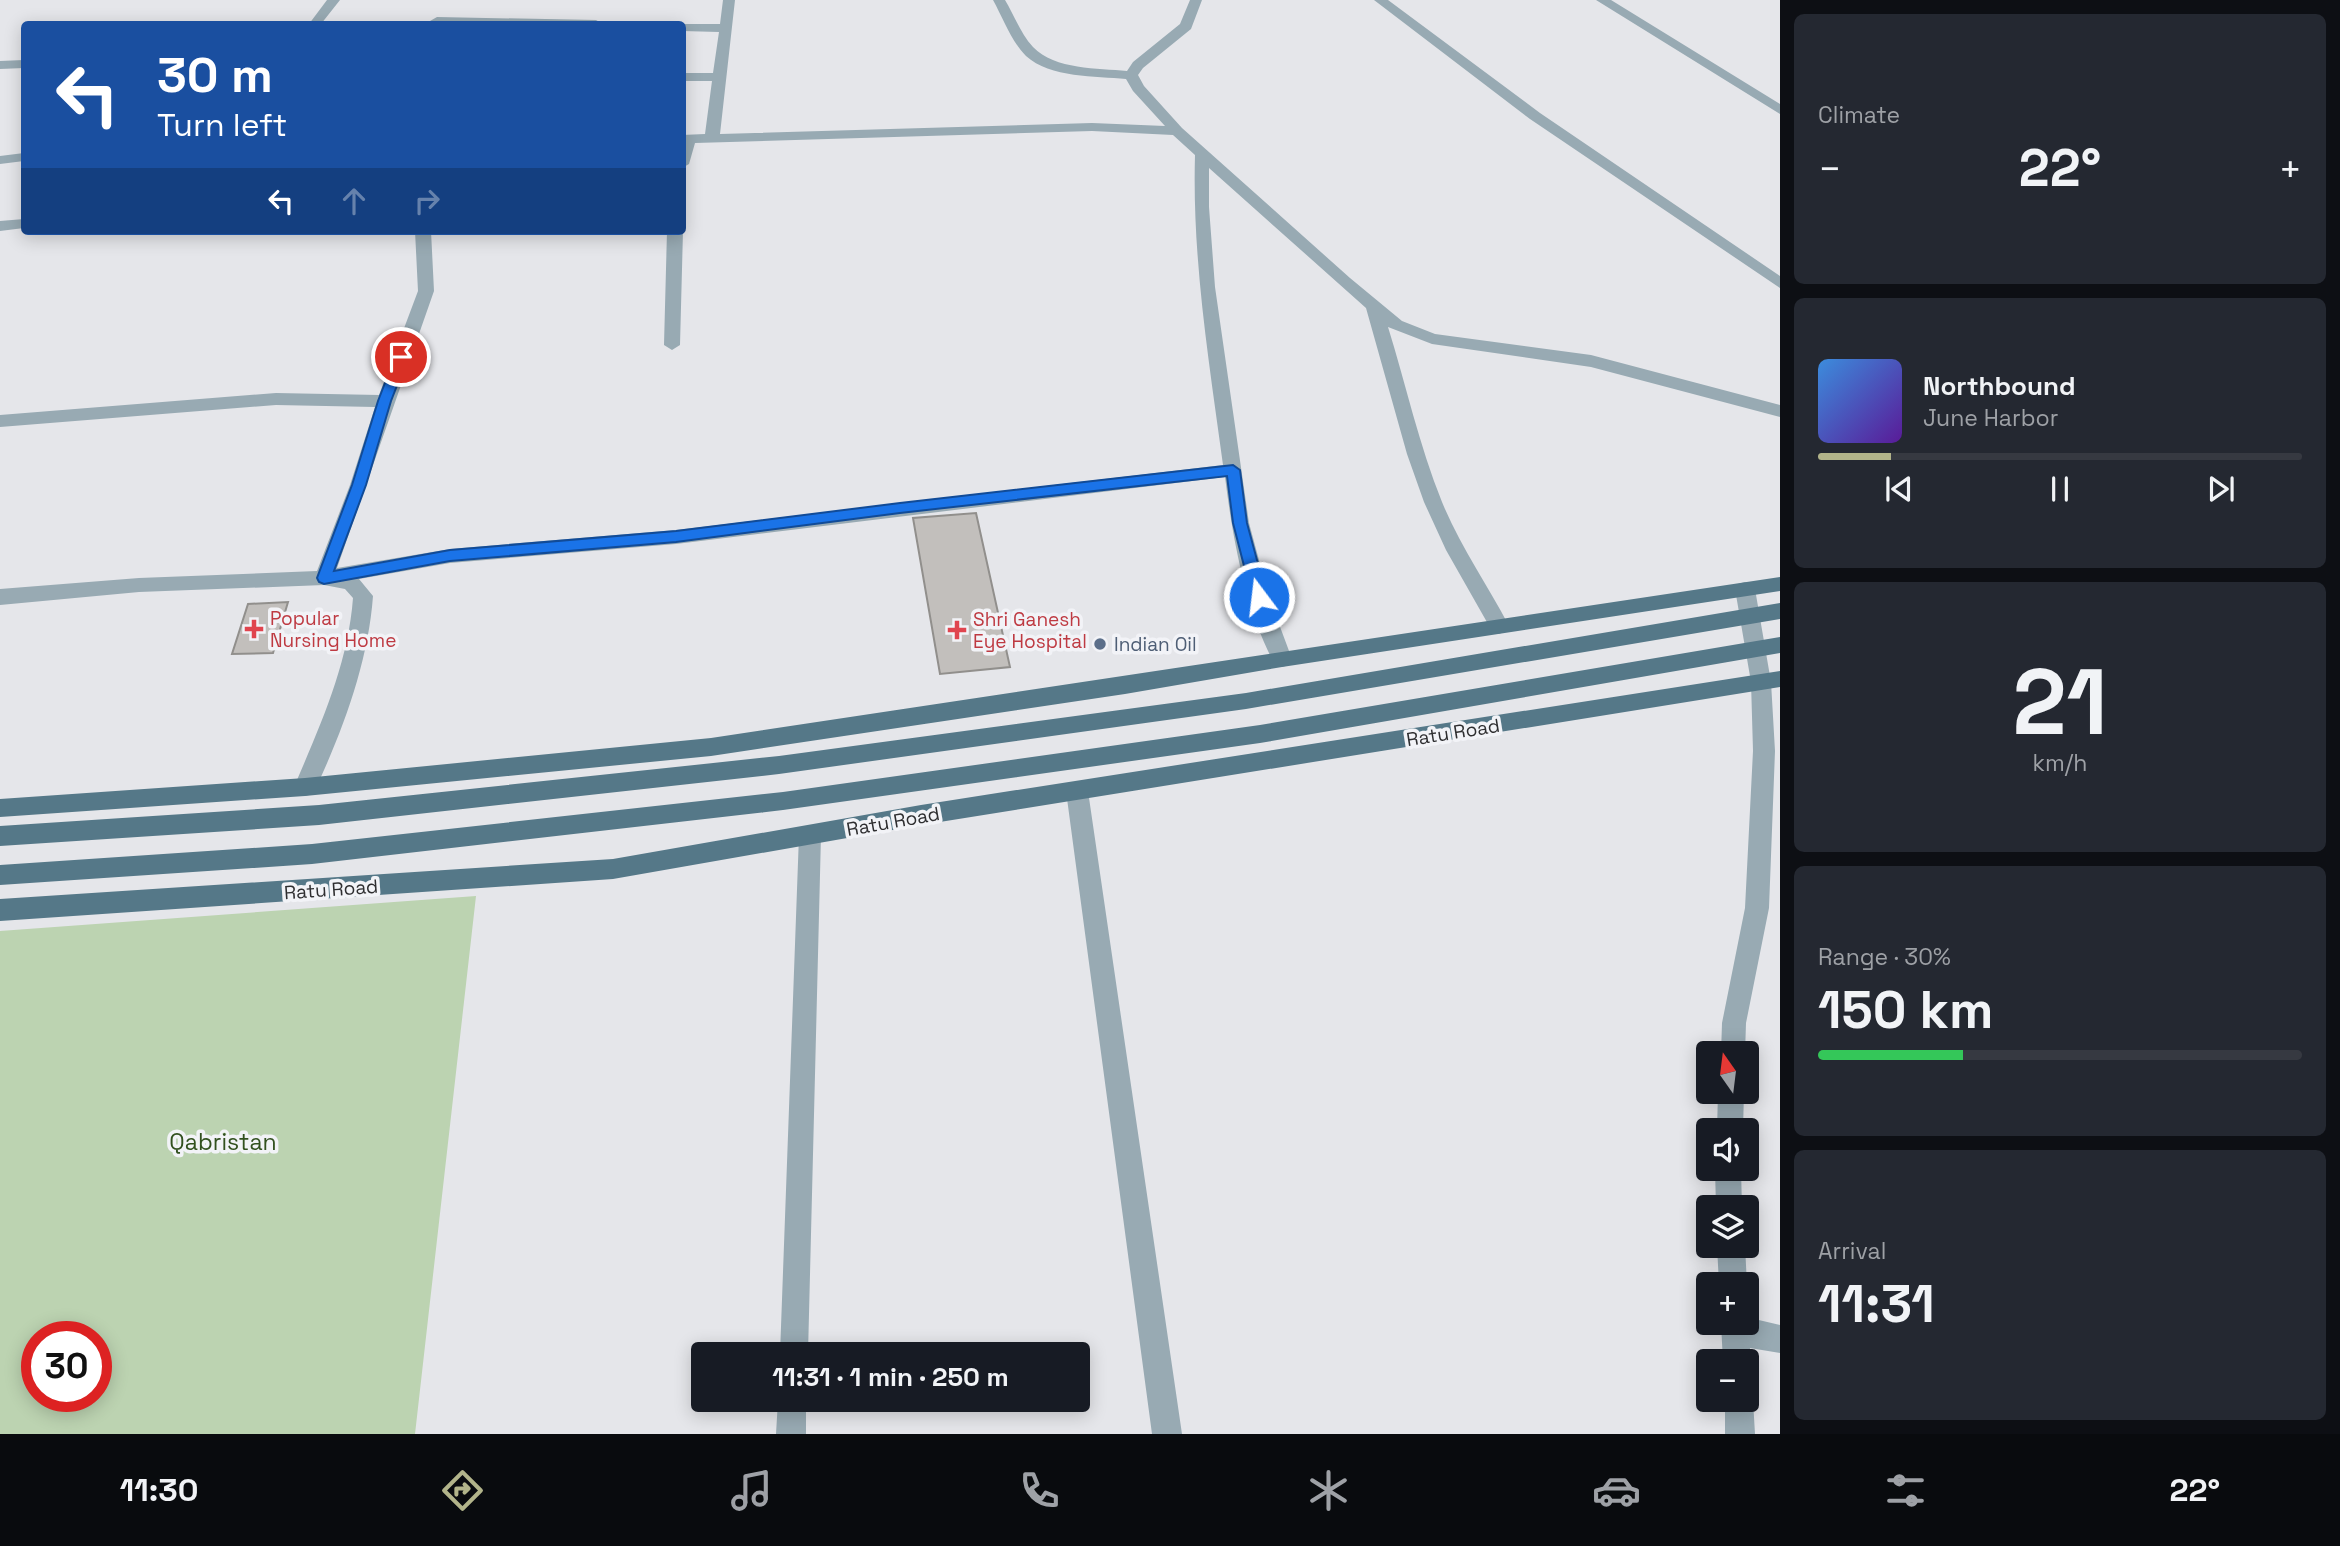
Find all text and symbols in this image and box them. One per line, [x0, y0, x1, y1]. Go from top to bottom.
text: 30 m [157, 44, 273, 106]
icon: left [42, 49, 133, 140]
text: Climate [1818, 100, 1900, 130]
text: Turn left [157, 105, 287, 145]
text: 22° [2019, 135, 2101, 201]
text: − [1818, 145, 1842, 193]
text: + [2278, 145, 2302, 193]
icon: left [262, 182, 300, 220]
icon: ahead [335, 182, 373, 220]
icon: right [408, 182, 446, 220]
pin [371, 327, 431, 387]
icon: arrive [382, 338, 420, 376]
text: Northbound [1923, 369, 2076, 403]
text: June Harbor [1923, 403, 2058, 433]
icon: previous [1880, 470, 1918, 508]
icon: pause [2041, 470, 2079, 508]
icon: next [2202, 470, 2240, 508]
position arrow [1222, 560, 1296, 634]
place label: Popular Nursing Home [270, 606, 396, 653]
place label: Shri Ganesh Eye Hospital [973, 607, 1087, 654]
marker: Popular Nursing Home [244, 619, 264, 639]
marker: Shri Ganesh Eye Hospital [947, 620, 967, 640]
place label: Indian Oil [1114, 632, 1197, 657]
marker: Indian Oil [1092, 636, 1108, 652]
text: 21 [2012, 644, 2108, 761]
street label: Ratu Road [1405, 713, 1502, 752]
text: km/h [2033, 748, 2087, 778]
street label: Ratu Road [845, 801, 942, 842]
street label: Ratu Road [283, 874, 379, 905]
text: Range · 30% [1818, 942, 1951, 972]
text: 150 km [1818, 977, 1993, 1043]
north arrow [1696, 1041, 1759, 1104]
map controls [1696, 1041, 1759, 1412]
button: sound [1696, 1118, 1759, 1181]
park label: Qabristan [169, 1127, 277, 1157]
button: layers [1696, 1195, 1759, 1258]
text: Arrival [1818, 1236, 1886, 1266]
text: 11:31 [1818, 1271, 1935, 1337]
button: + [1696, 1272, 1759, 1335]
speed limit sign: 30 [21, 1321, 112, 1412]
button: − [1696, 1349, 1759, 1412]
text: 11:31 · 1 min · 250 m [772, 1360, 1009, 1394]
icon: directions [438, 1466, 487, 1515]
icon: music [727, 1466, 776, 1515]
icon: phone [1015, 1466, 1064, 1515]
icon: climate [1304, 1466, 1353, 1515]
icon: car [1592, 1466, 1641, 1515]
icon: filters [1881, 1466, 1930, 1515]
text: 11:30 [120, 1470, 198, 1510]
text: 22° [2169, 1470, 2220, 1510]

